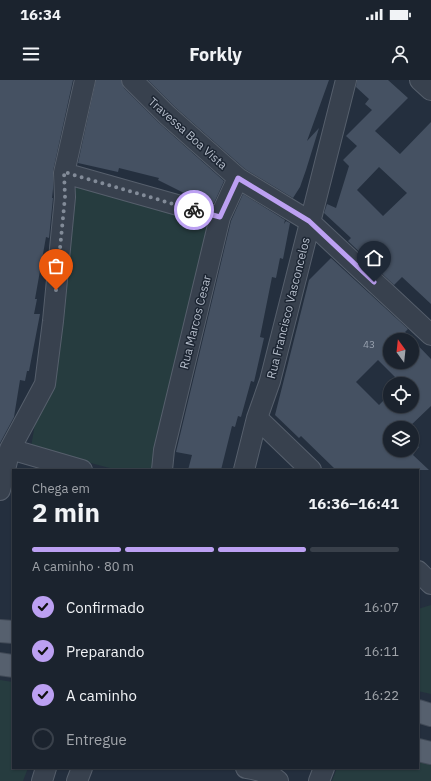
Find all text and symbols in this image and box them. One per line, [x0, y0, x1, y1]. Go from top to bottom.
text: 16:34 [20, 5, 61, 24]
icon: menu [20, 43, 42, 65]
text: Forkly [189, 43, 242, 66]
icon: person [389, 43, 411, 65]
street label: Travessa Boa Vista [146, 94, 231, 173]
courier [174, 190, 214, 230]
icon: bike [183, 199, 205, 221]
street label: Rua Francisco Vasconcelos [263, 236, 313, 380]
pin [357, 241, 391, 282]
icon: home [363, 247, 385, 269]
pin [39, 249, 73, 290]
icon: bag [45, 255, 67, 277]
street label: Rua Marcos Cesar [176, 273, 214, 371]
north arrow [383, 333, 419, 369]
map controls [383, 333, 419, 457]
house number: 43 [363, 338, 375, 351]
button: locate [383, 377, 419, 413]
button: layers [383, 421, 419, 457]
text: Chega em [32, 480, 90, 497]
text: 16:36–16:41 [308, 494, 399, 513]
text: 2 min [32, 495, 100, 529]
text: A caminho · 80 m [32, 558, 134, 575]
icon: check [32, 596, 54, 618]
text: Confirmado [66, 598, 144, 617]
text: 16:07 [364, 599, 399, 616]
icon: check [32, 640, 54, 662]
text: Preparando [66, 642, 144, 661]
text: 16:11 [364, 643, 399, 660]
icon: check [32, 684, 54, 706]
text: A caminho [66, 686, 137, 705]
text: 16:22 [364, 687, 399, 704]
text: Entregue [66, 730, 127, 749]

